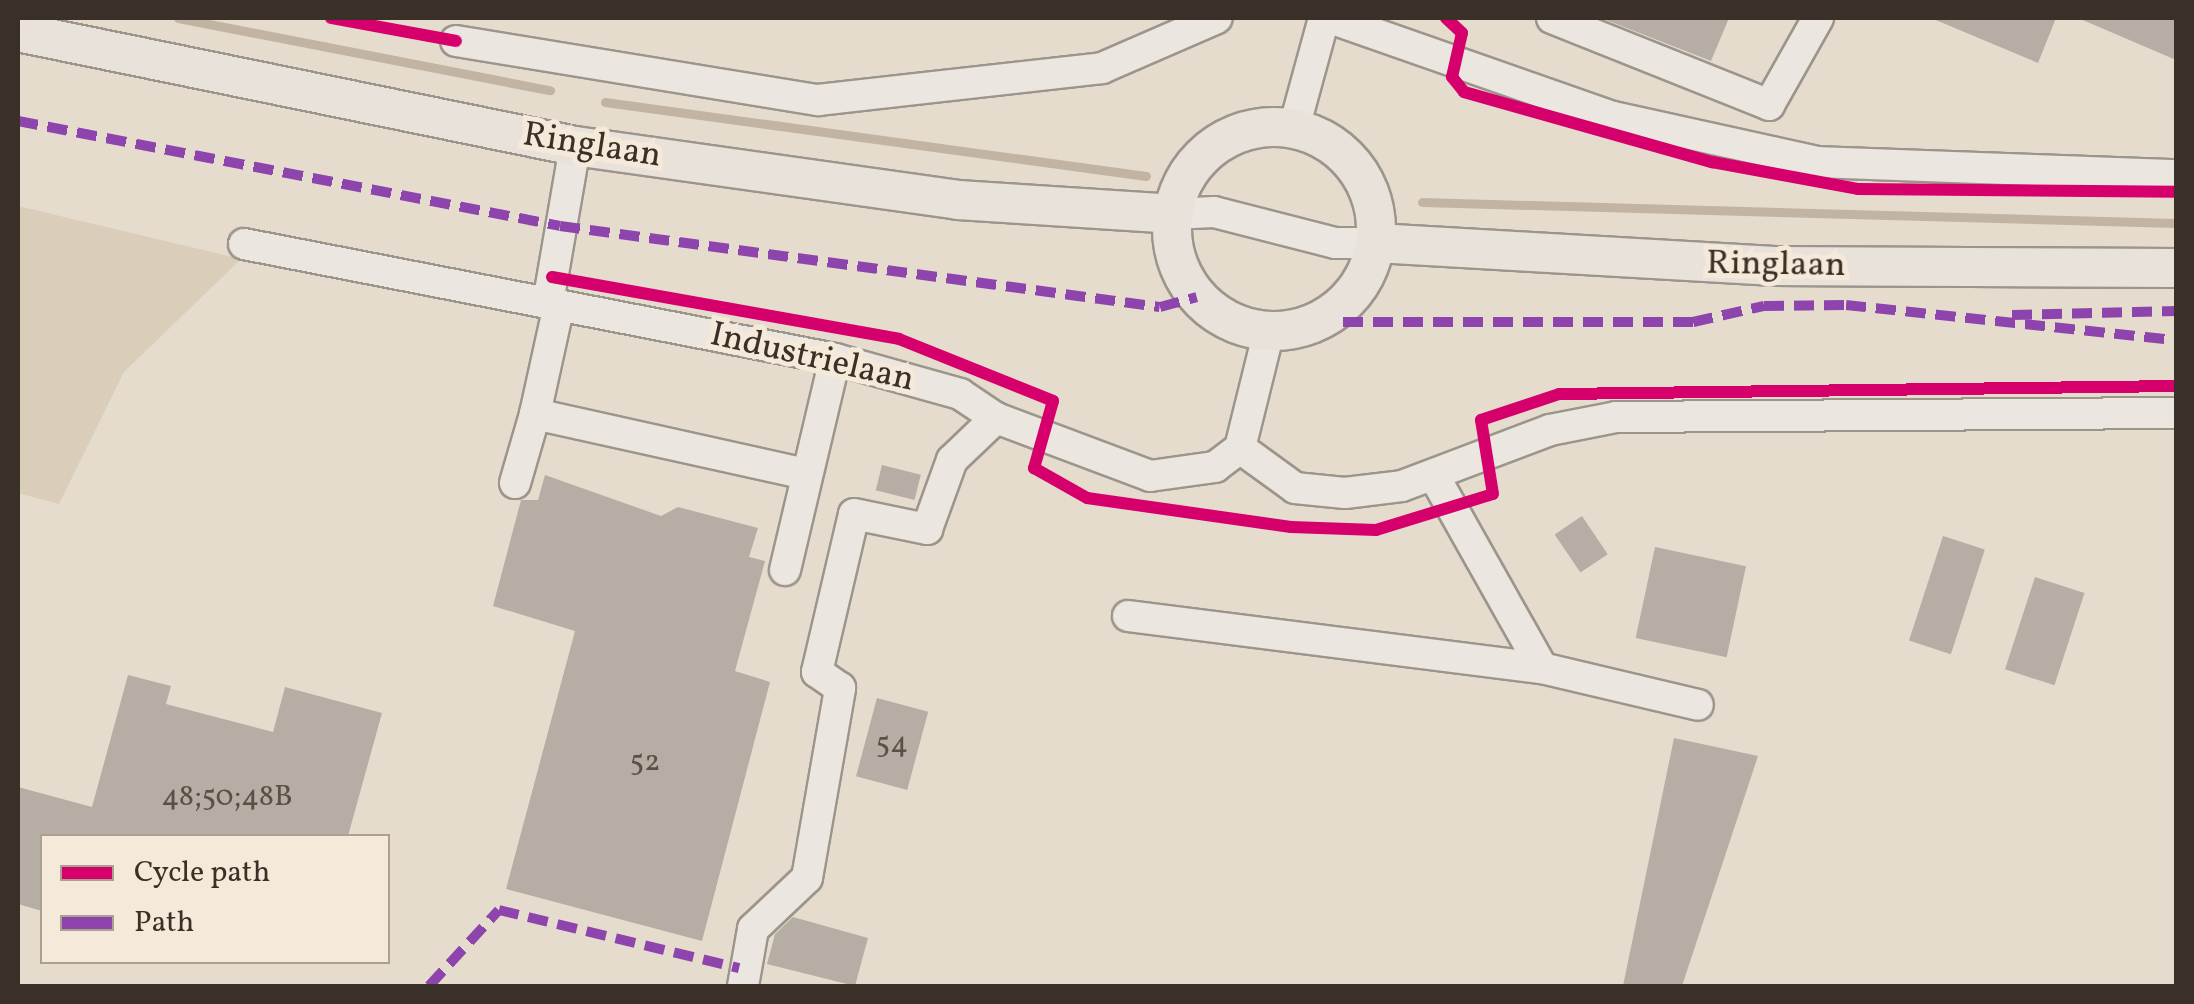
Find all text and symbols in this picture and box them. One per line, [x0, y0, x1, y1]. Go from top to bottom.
street label: Ringlaan [520, 114, 664, 178]
street label: Ringlaan [1706, 243, 1846, 287]
street label: Industrielaan [706, 314, 918, 402]
house number: 54 [876, 726, 908, 762]
house number: 52 [630, 744, 660, 780]
house number: 48;50;48B [161, 779, 293, 815]
legend [40, 834, 390, 964]
text: Cycle path [134, 852, 270, 894]
text: Path [134, 902, 194, 944]

